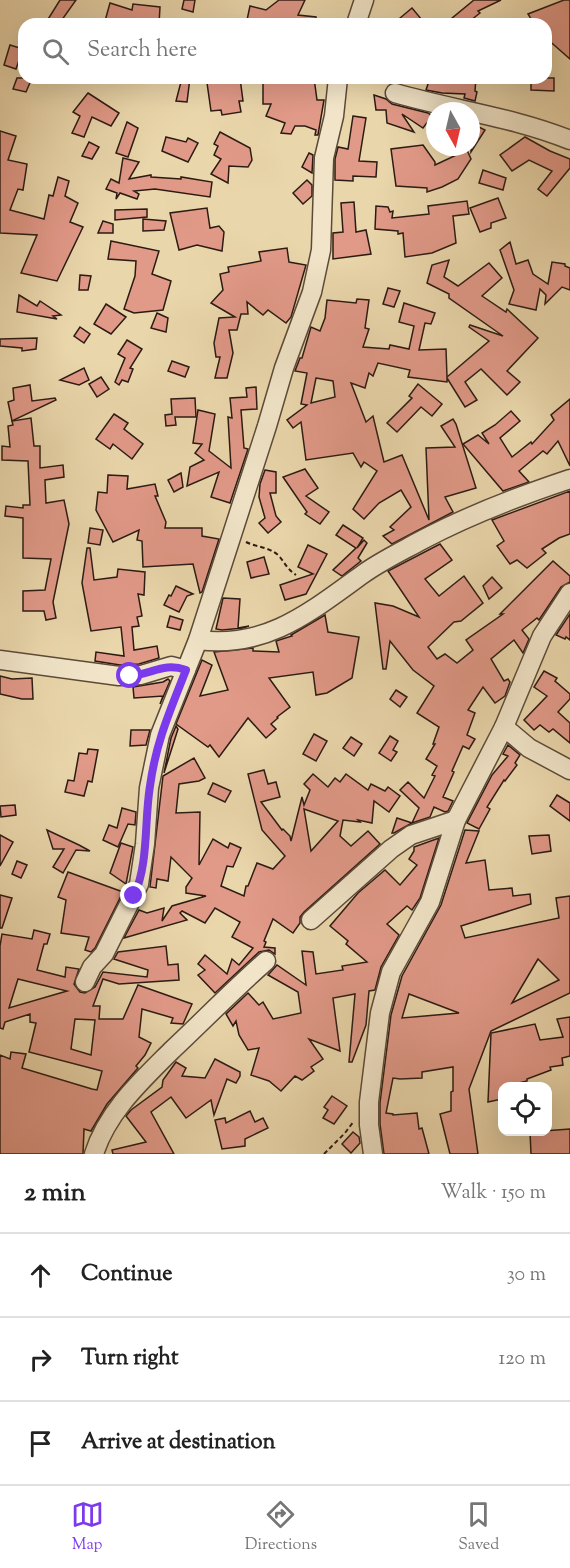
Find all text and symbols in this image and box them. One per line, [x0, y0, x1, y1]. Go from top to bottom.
search box [18, 18, 552, 84]
icon: search [39, 35, 72, 68]
text: Search here [87, 35, 197, 67]
north arrow [426, 102, 480, 156]
route start [116, 662, 142, 688]
route end [120, 882, 146, 908]
map controls [498, 1082, 552, 1136]
button: locate [498, 1082, 552, 1136]
text: 2 min [24, 1175, 86, 1212]
text: Walk · 150 m [440, 1179, 546, 1208]
icon: ahead [24, 1259, 57, 1292]
text: Continue [81, 1259, 172, 1291]
text: 30 m [507, 1261, 546, 1290]
icon: right [24, 1343, 57, 1376]
text: Turn right [81, 1343, 178, 1375]
text: 120 m [498, 1345, 546, 1374]
icon: arrive [24, 1427, 57, 1460]
text: Arrive at destination [81, 1427, 276, 1459]
tab: Map [71, 1498, 104, 1557]
tab: Directions [245, 1498, 317, 1557]
tab: Saved [458, 1498, 499, 1557]

